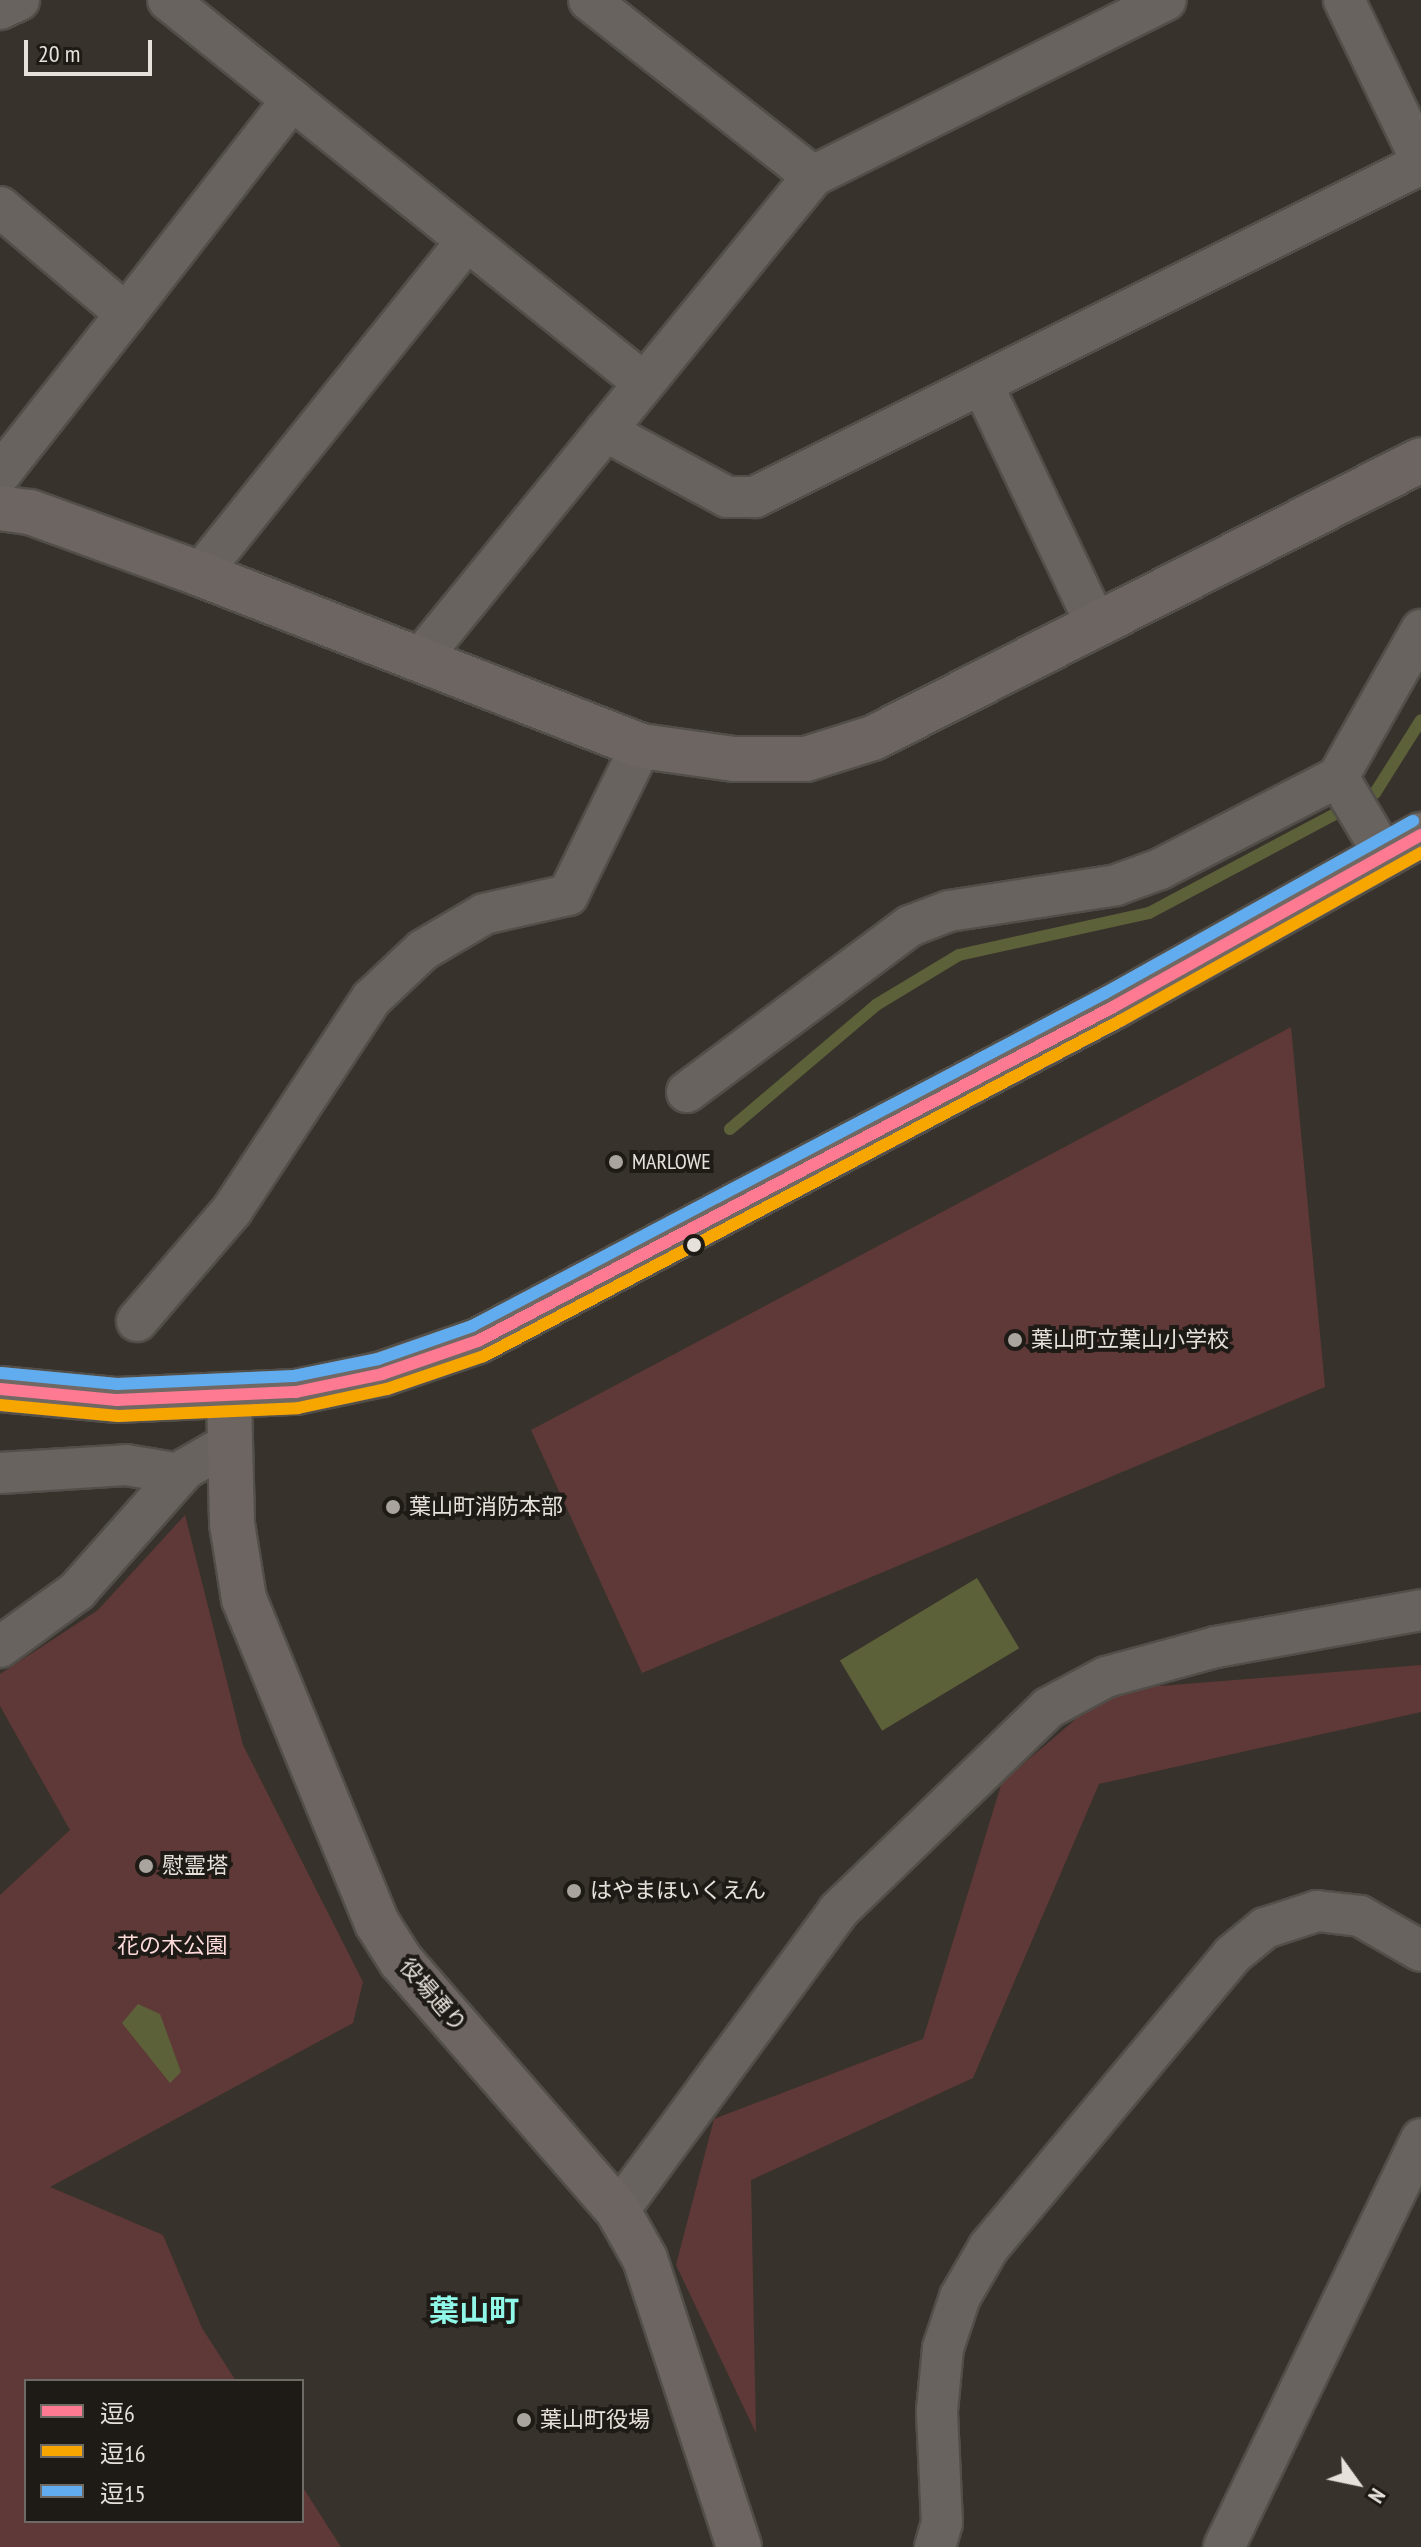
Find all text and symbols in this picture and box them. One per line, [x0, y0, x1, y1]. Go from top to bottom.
scale bar [28, 24, 156, 74]
text: 20 m [38, 38, 80, 69]
place label: MARLOWE [632, 1149, 711, 1175]
marker: MARLOWE [607, 1153, 625, 1171]
unlabelled marker [686, 1237, 702, 1253]
place label: 葉山町立葉山小学校 [1031, 1327, 1229, 1353]
marker: 葉山町立葉山小学校 [1006, 1331, 1024, 1349]
place label: 葉山町消防本部 [409, 1494, 563, 1520]
marker: 葉山町消防本部 [384, 1498, 402, 1516]
place label: 慰霊塔 [162, 1853, 228, 1879]
marker: 慰霊塔 [137, 1857, 155, 1875]
place label: はやまほいくえん [590, 1878, 766, 1904]
marker: はやまほいくえん [565, 1882, 583, 1900]
park label: 花の木公園 [117, 1933, 227, 1959]
street label: 役場通り [394, 1953, 472, 2037]
district label: 葉山町 [429, 2292, 519, 2328]
legend [24, 2379, 304, 2523]
text: 逗6 [100, 2398, 135, 2429]
place label: 葉山町役場 [540, 2407, 650, 2433]
marker: 葉山町役場 [515, 2411, 533, 2429]
text: 逗16 [100, 2438, 146, 2469]
north arrow [1317, 2443, 1397, 2523]
text: 逗15 [100, 2478, 146, 2509]
text: N [1362, 2483, 1392, 2509]

